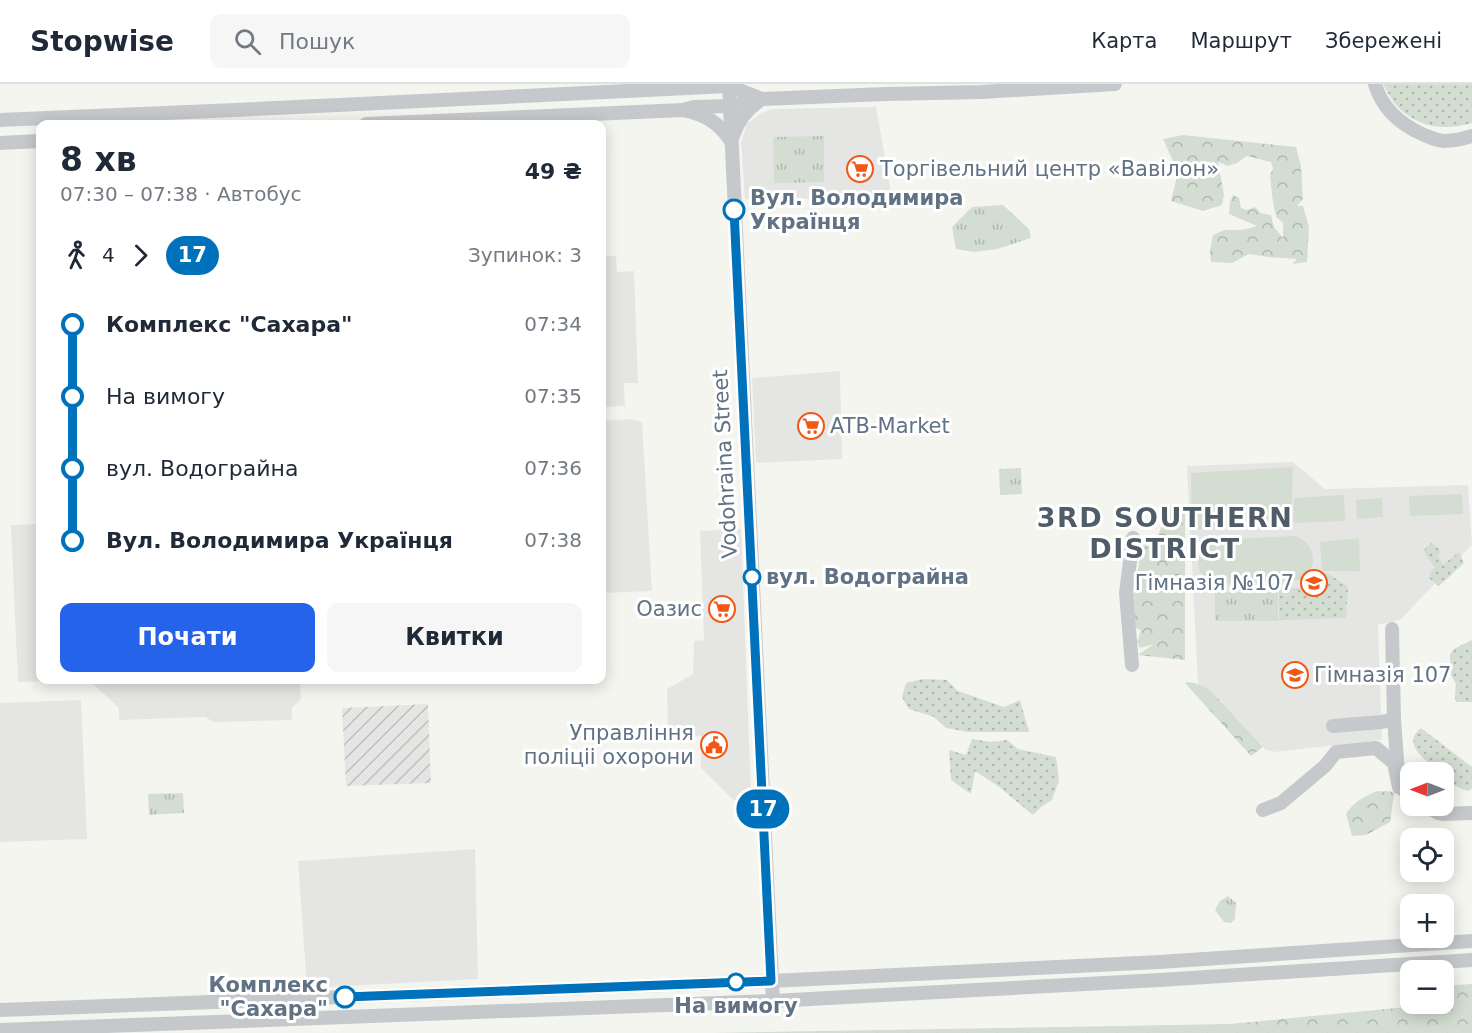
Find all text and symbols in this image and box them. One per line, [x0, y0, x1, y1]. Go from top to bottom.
search box [210, 14, 630, 68]
text: Stopwise [30, 25, 174, 58]
icon: search [231, 25, 264, 58]
text: Пошук [279, 29, 355, 54]
text: Карта [1091, 29, 1157, 53]
text: Маршрут [1190, 29, 1292, 53]
text: Збережені [1325, 29, 1442, 53]
text: 8 хв [60, 140, 137, 179]
supermarket icon: Торгівельний центр «Вавілон» [845, 154, 875, 184]
place label: Торгівельний центр «Вавілон» [879, 157, 1219, 181]
text: 49 ₴ [525, 159, 582, 184]
text: 07:30 – 07:38 · Автобус [60, 182, 302, 206]
place label: Вул. Володимира Українця [750, 186, 963, 234]
marker: Вул. Володимира Українця [723, 199, 745, 221]
icon: walk [60, 239, 93, 272]
icon: forward [124, 239, 157, 272]
text: 4 [102, 243, 115, 267]
text: 17 [178, 243, 207, 267]
text: Зупинок: 3 [468, 243, 582, 267]
text: Комплекс "Сахара" [106, 312, 353, 337]
text: 07:34 [524, 312, 582, 336]
street label: Vodohraina Street [708, 369, 742, 559]
text: На вимогу [106, 384, 225, 409]
text: 07:35 [524, 384, 582, 408]
supermarket icon: ATB-Market [796, 411, 826, 441]
place label: ATB-Market [830, 414, 950, 438]
text: вул. Водограйна [106, 456, 298, 481]
text: 07:36 [524, 456, 582, 480]
district label: 3RD SOUTHERN DISTRICT [1037, 502, 1293, 564]
text: Вул. Володимира Українця [106, 528, 453, 553]
text: 07:38 [524, 528, 582, 552]
place label: вул. Водограйна [766, 565, 969, 589]
marker: вул. Водограйна [743, 568, 761, 586]
school or university icon: Гімназія №107 [1299, 568, 1329, 598]
place label: Гімназія №107 [1135, 571, 1294, 595]
supermarket icon: Оазис [707, 594, 737, 624]
place label: Оазис [636, 597, 702, 621]
button: Почати [60, 603, 315, 672]
button: Квитки [327, 603, 582, 672]
school or university icon: Гімназія 107 [1280, 660, 1310, 690]
place label: Гімназія 107 [1314, 663, 1451, 687]
place label: Управлiння полiцii охорони [524, 721, 694, 769]
public building icon: Управлiння полiцii охорони [699, 730, 729, 760]
north arrow [1400, 762, 1454, 816]
map controls [1400, 762, 1454, 1014]
line badge: 17 [736, 790, 790, 828]
text: 17 [748, 797, 778, 821]
button: locate [1400, 828, 1454, 882]
button: + [1400, 894, 1454, 948]
button: − [1400, 960, 1454, 1014]
place label: Комплекс "Сахара" [208, 973, 328, 1021]
marker: На вимогу [727, 973, 745, 991]
marker: Комплекс "Сахара" [334, 986, 356, 1008]
place label: На вимогу [674, 994, 798, 1018]

